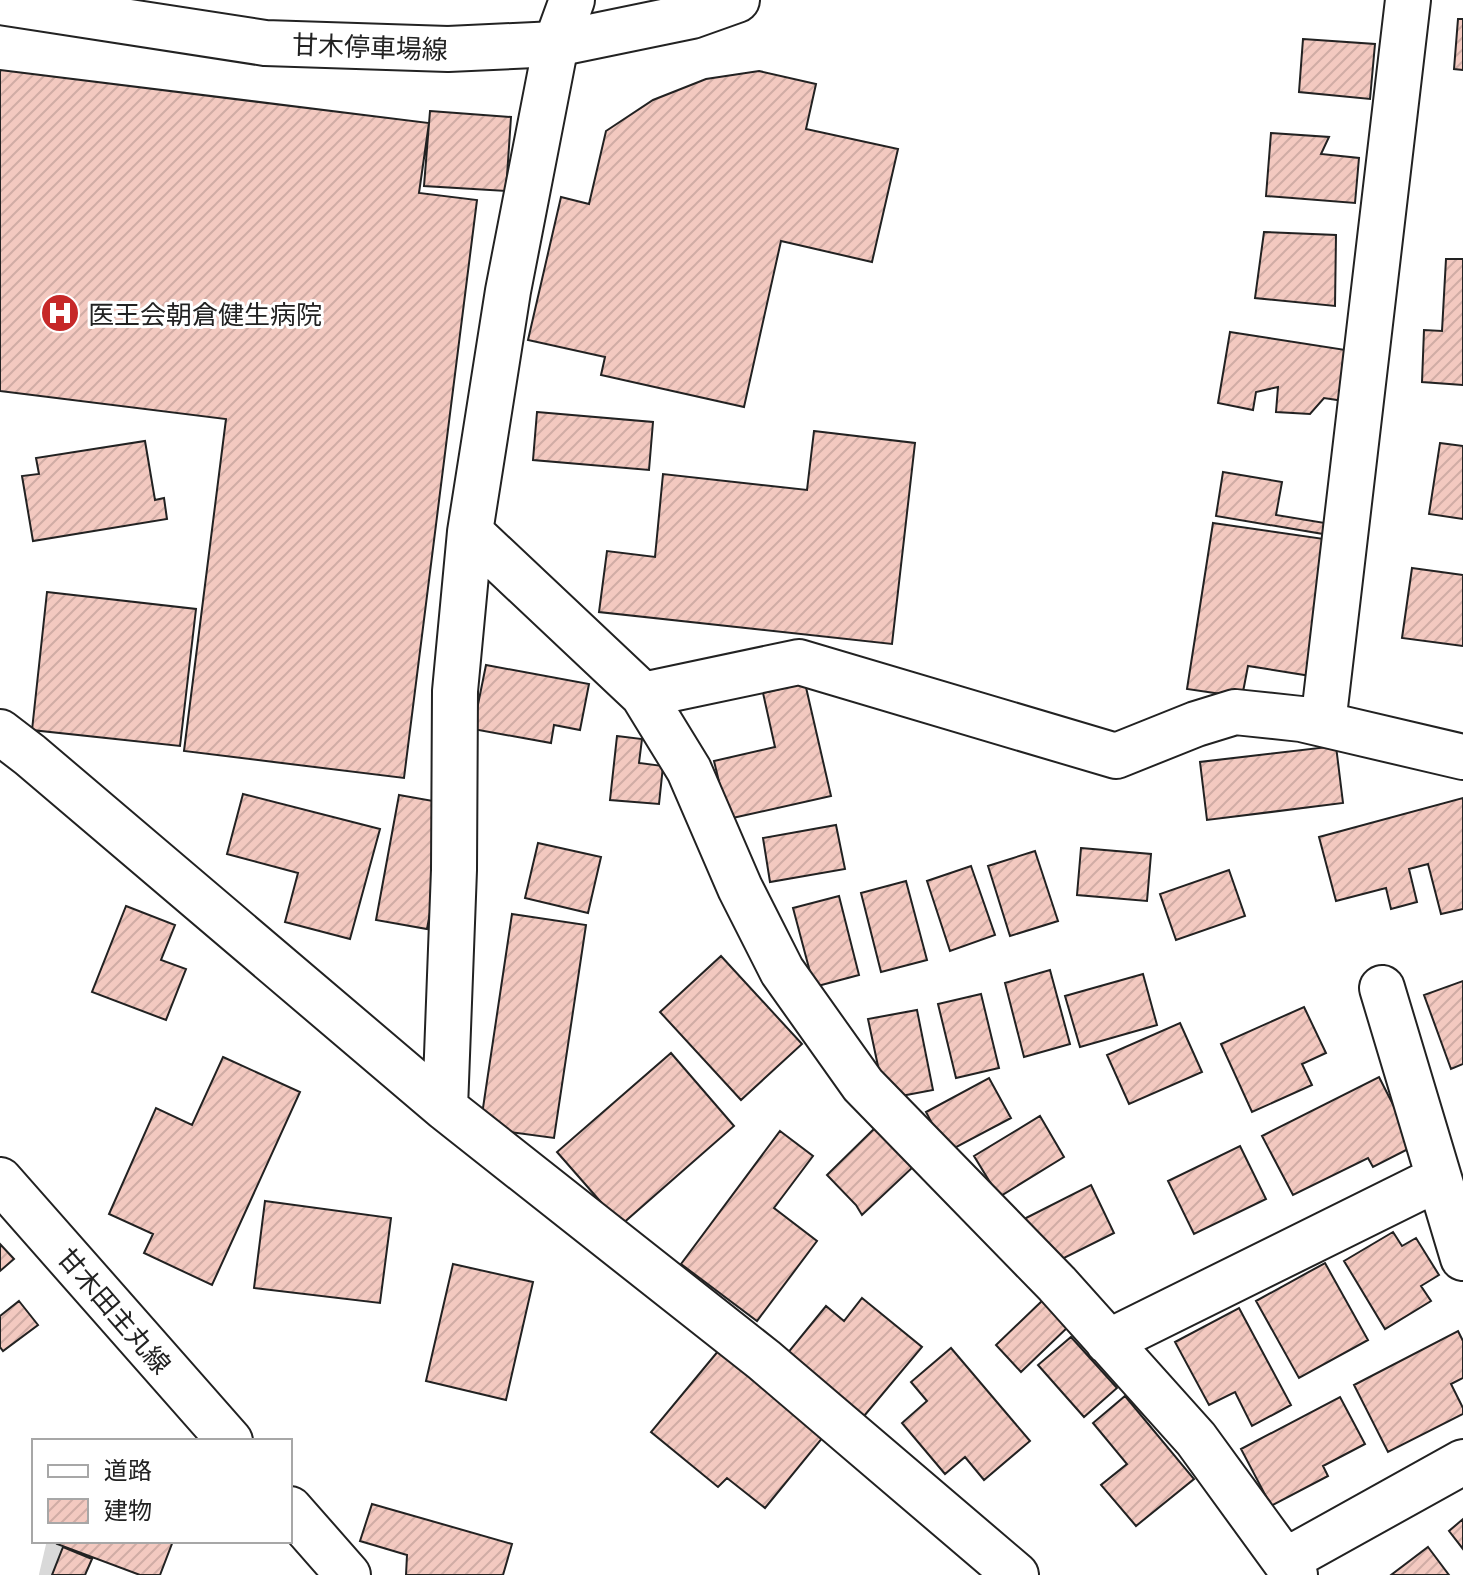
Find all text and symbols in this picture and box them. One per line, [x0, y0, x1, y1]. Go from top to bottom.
street label: 甘木停車場線 [291, 28, 449, 64]
hospital icon: 医王会朝倉健生病院 [39, 292, 81, 334]
place label: 医王会朝倉健生病院 [88, 298, 322, 329]
street label: 甘木田主丸線 [52, 1241, 178, 1379]
legend [32, 1439, 292, 1543]
text: 道路 [104, 1455, 152, 1484]
text: 建物 [104, 1495, 152, 1524]

